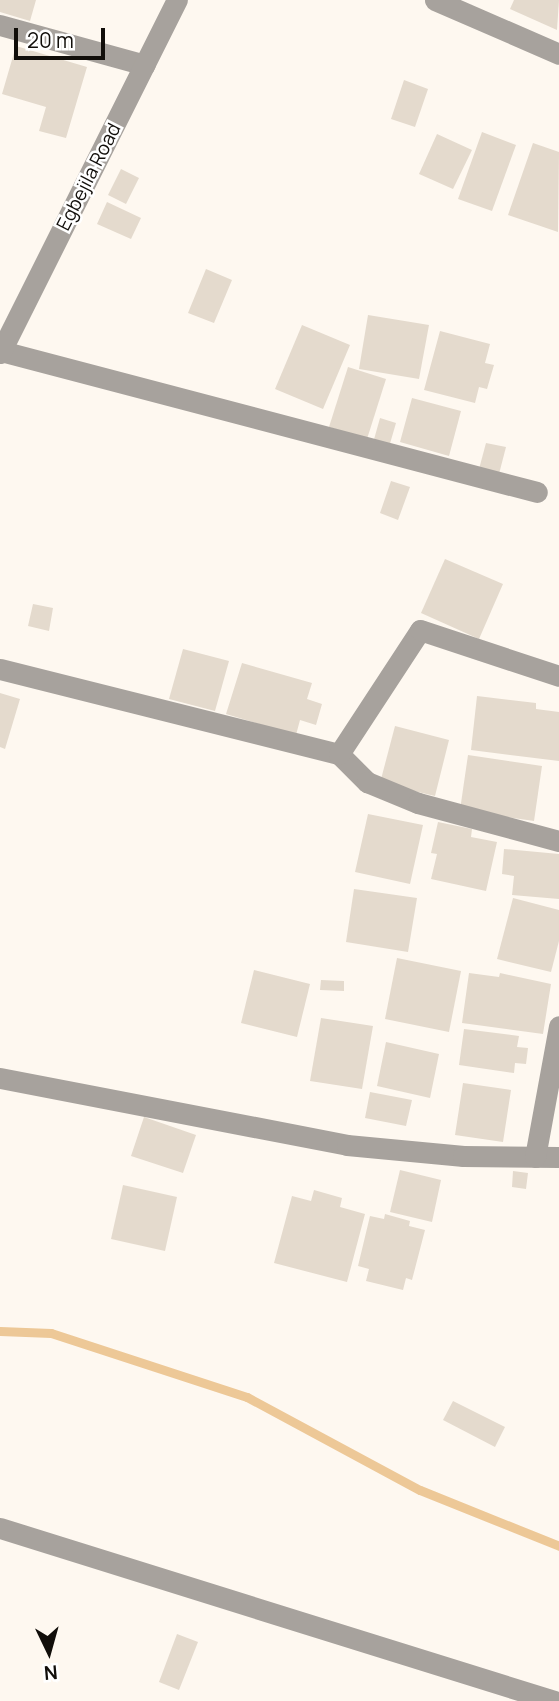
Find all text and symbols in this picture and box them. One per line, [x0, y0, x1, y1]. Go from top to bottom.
scale bar [18, 14, 108, 58]
text: 20 m [27, 26, 74, 54]
street label: Egbejila Road [52, 120, 126, 234]
north arrow [14, 1617, 84, 1687]
text: N [43, 1659, 59, 1686]

